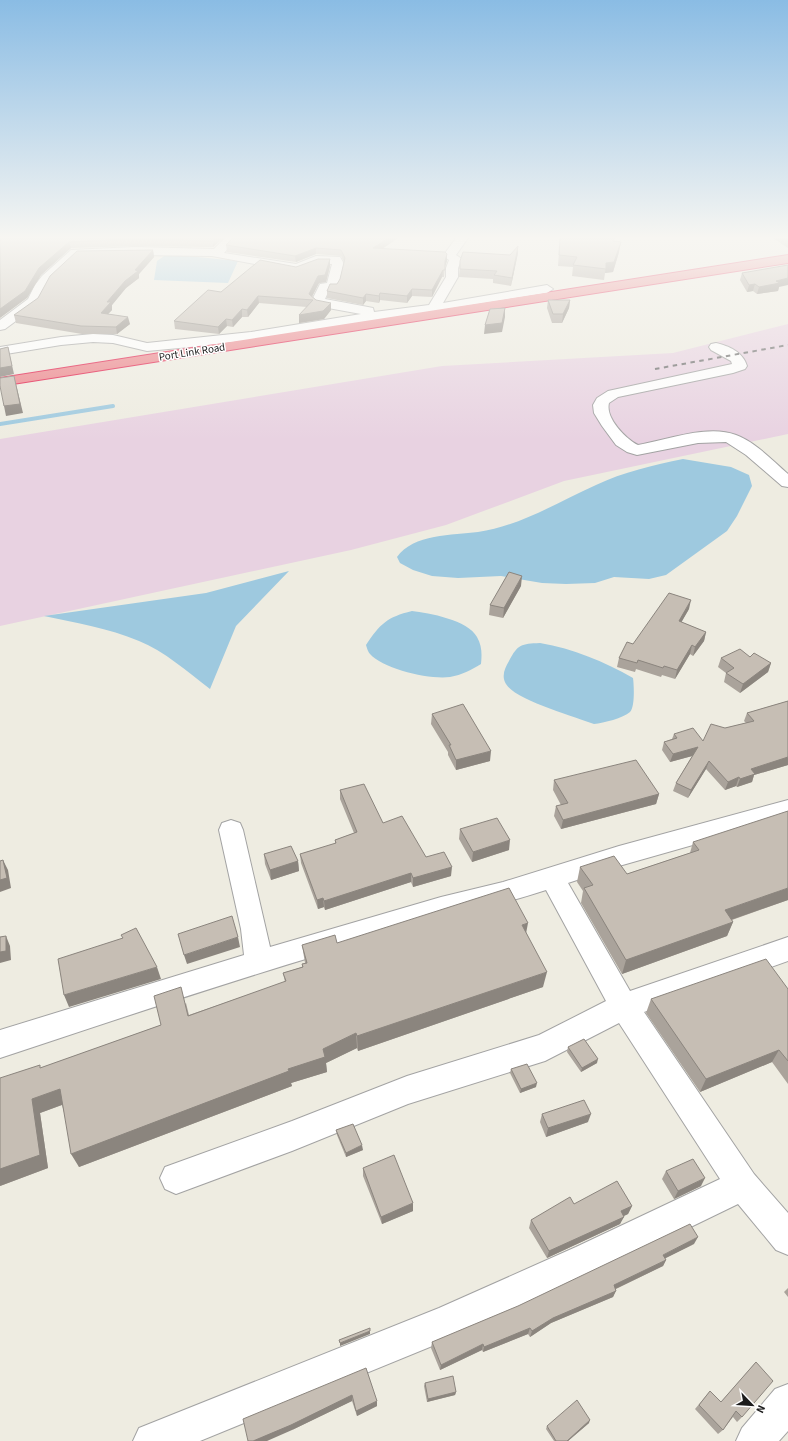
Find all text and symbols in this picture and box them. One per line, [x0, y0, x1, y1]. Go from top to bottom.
street label: Port Link Road [158, 339, 226, 365]
north arrow [732, 1385, 772, 1425]
text: N [752, 1403, 769, 1416]

